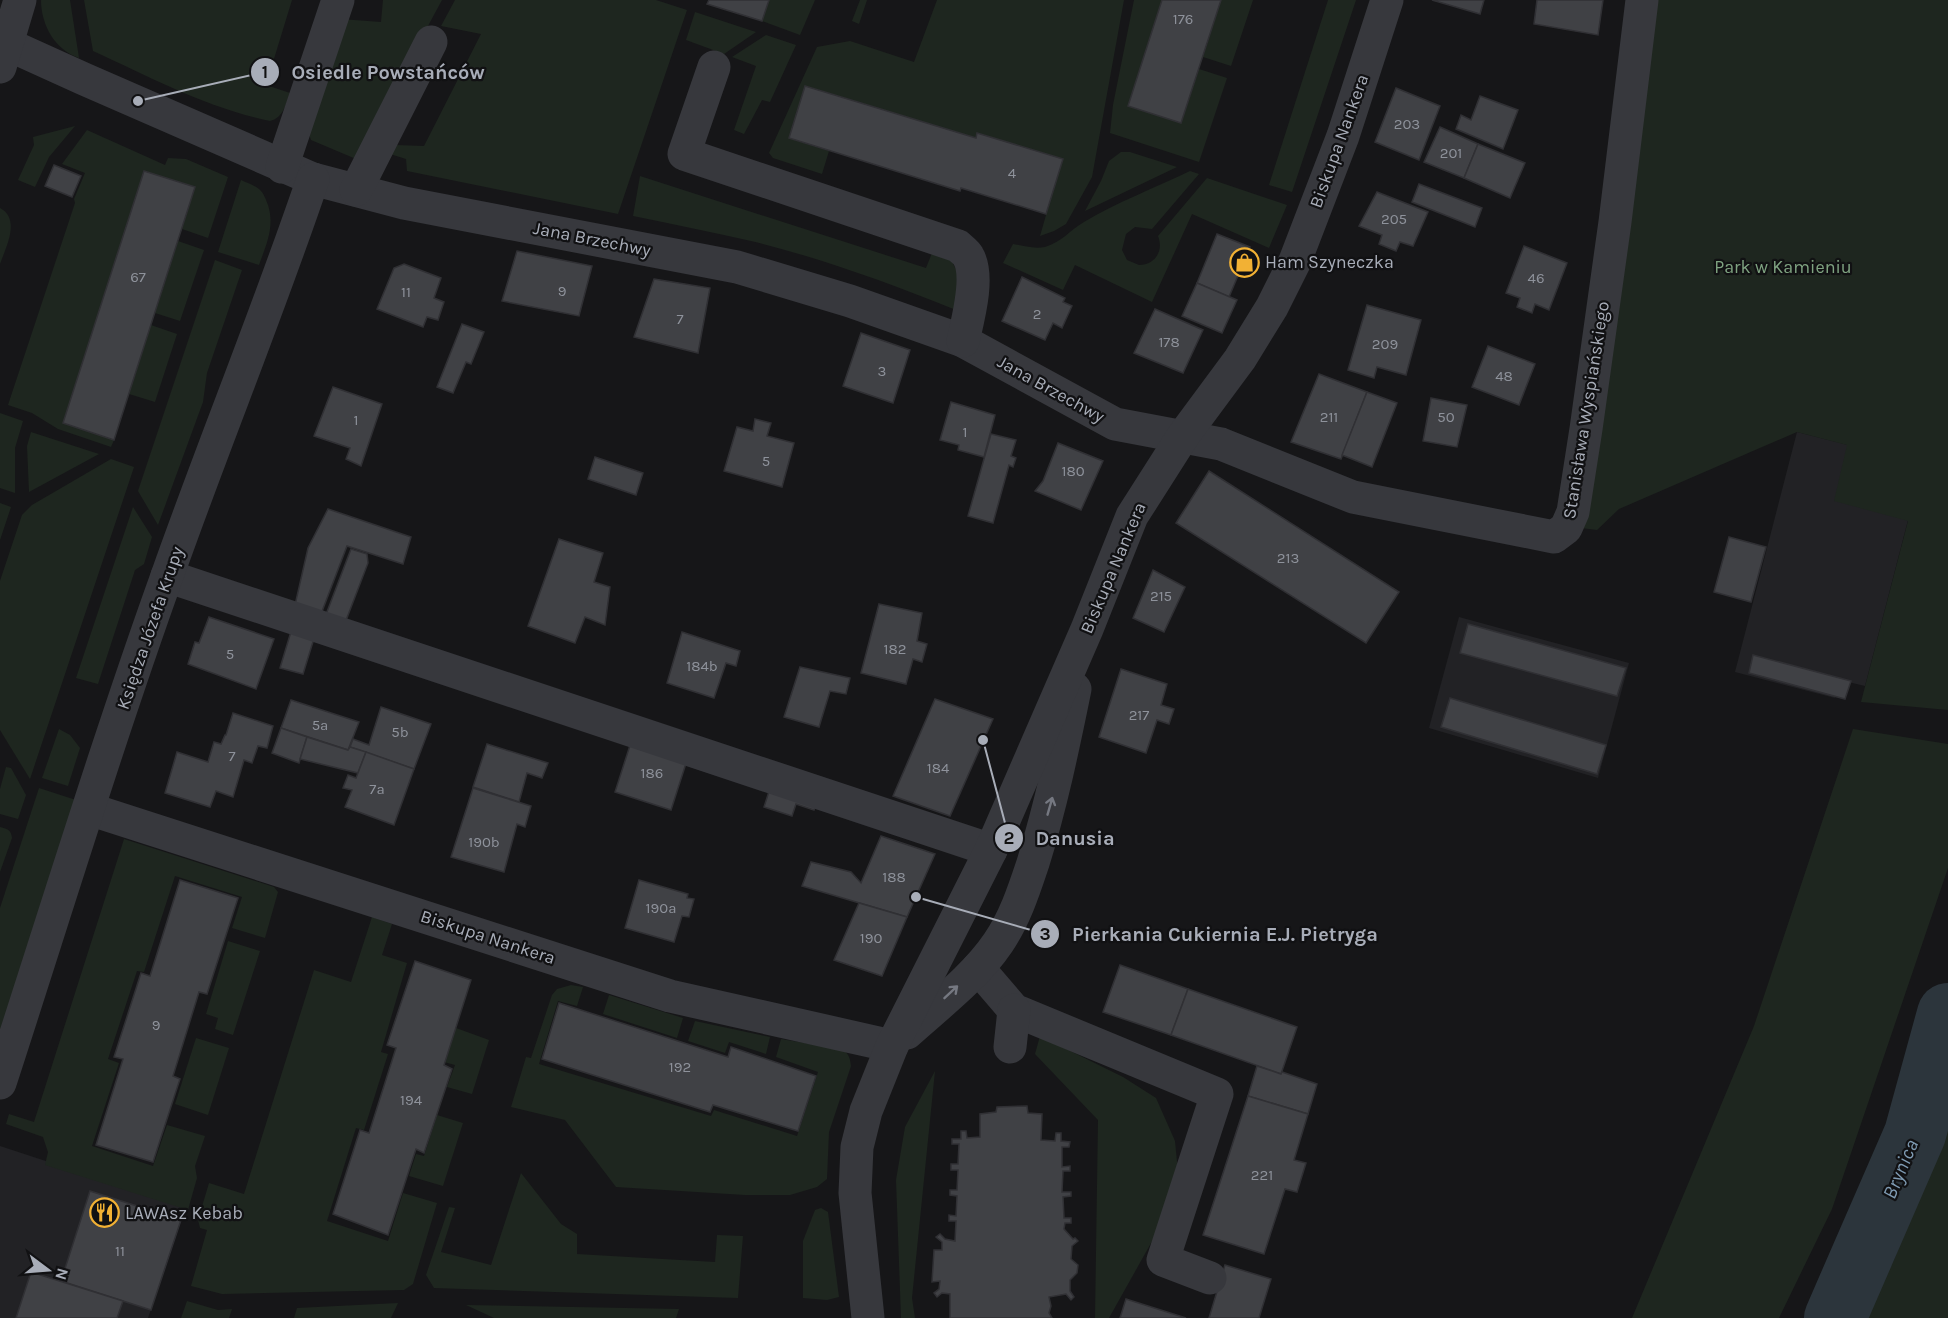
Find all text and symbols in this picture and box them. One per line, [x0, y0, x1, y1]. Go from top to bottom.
house number: 176 [1173, 10, 1193, 28]
callout: Osiedle Powstańców [250, 53, 497, 91]
text: 1 [262, 61, 268, 83]
text: Osiedle Powstańców [291, 61, 485, 84]
street label: Biskupa Nankera [1305, 71, 1373, 211]
house number: 203 [1394, 115, 1420, 133]
house number: 201 [1440, 144, 1462, 162]
house number: 4 [1008, 164, 1017, 182]
house number: 205 [1381, 210, 1407, 228]
street label: Jana Brzechwy [531, 217, 653, 261]
shop icon: Ham Szyneczka [1228, 246, 1260, 278]
place label: Ham Szyneczka [1265, 251, 1394, 273]
park label: Park w Kamieniu [1714, 256, 1852, 278]
house number: 67 [130, 268, 146, 286]
house number: 46 [1528, 269, 1544, 287]
house number: 9 [558, 282, 566, 300]
house number: 11 [401, 283, 411, 301]
street label: Stanisława Wyspiańskiego [1558, 300, 1614, 520]
house number: 2 [1033, 305, 1041, 323]
house number: 7 [676, 310, 684, 328]
house number: 178 [1158, 333, 1180, 351]
house number: 209 [1372, 335, 1398, 353]
street label: Jana Brzechwy [994, 350, 1109, 428]
house number: 3 [878, 362, 886, 380]
house number: 48 [1495, 367, 1513, 385]
house number: 211 [1320, 408, 1338, 426]
house number: 50 [1437, 408, 1455, 426]
house number: 1 [354, 411, 358, 429]
house number: 1 [963, 423, 967, 441]
house number: 5 [762, 452, 770, 470]
house number: 180 [1061, 462, 1085, 480]
street label: Biskupa Nankera [1075, 499, 1151, 637]
street label: Księdza Józefa Krupy [112, 543, 188, 712]
house number: 213 [1277, 549, 1299, 567]
house number: 215 [1150, 587, 1172, 605]
house number: 182 [884, 640, 906, 658]
house number: 5 [226, 645, 234, 663]
house number: 184b [686, 657, 718, 675]
house number: 217 [1129, 706, 1149, 724]
house number: 5a [312, 716, 328, 734]
house number: 5b [391, 723, 409, 741]
house number: 7 [228, 747, 236, 765]
house number: 184 [927, 759, 950, 777]
house number: 186 [641, 764, 663, 782]
house number: 7a [369, 780, 385, 798]
one-way arrow [1045, 796, 1056, 815]
callout: Danusia [994, 819, 1127, 857]
text: 2 [1004, 827, 1014, 849]
text: Danusia [1035, 827, 1115, 850]
house number: 190b [468, 833, 500, 851]
house number: 188 [882, 868, 906, 886]
house number: 190a [646, 899, 676, 917]
street label: Biskupa Nankera [418, 905, 558, 969]
callout: Pierkania Cukiernia E.J. Pietryga [1030, 915, 1390, 953]
text: 3 [1039, 923, 1051, 945]
text: Pierkania Cukiernia E.J. Pietryga [1072, 923, 1378, 946]
house number: 190 [860, 929, 882, 947]
one-way arrow [943, 986, 958, 1000]
house number: 9 [152, 1016, 160, 1034]
house number: 192 [669, 1058, 691, 1076]
house number: 194 [400, 1091, 423, 1109]
water label: Brynica [1878, 1136, 1923, 1202]
house number: 221 [1251, 1166, 1273, 1184]
restaurant icon: LAWAsz Kebab [88, 1197, 120, 1229]
place label: LAWAsz Kebab [125, 1202, 243, 1224]
north arrow [18, 1240, 78, 1300]
house number: 11 [115, 1242, 125, 1260]
text: N [51, 1266, 73, 1282]

